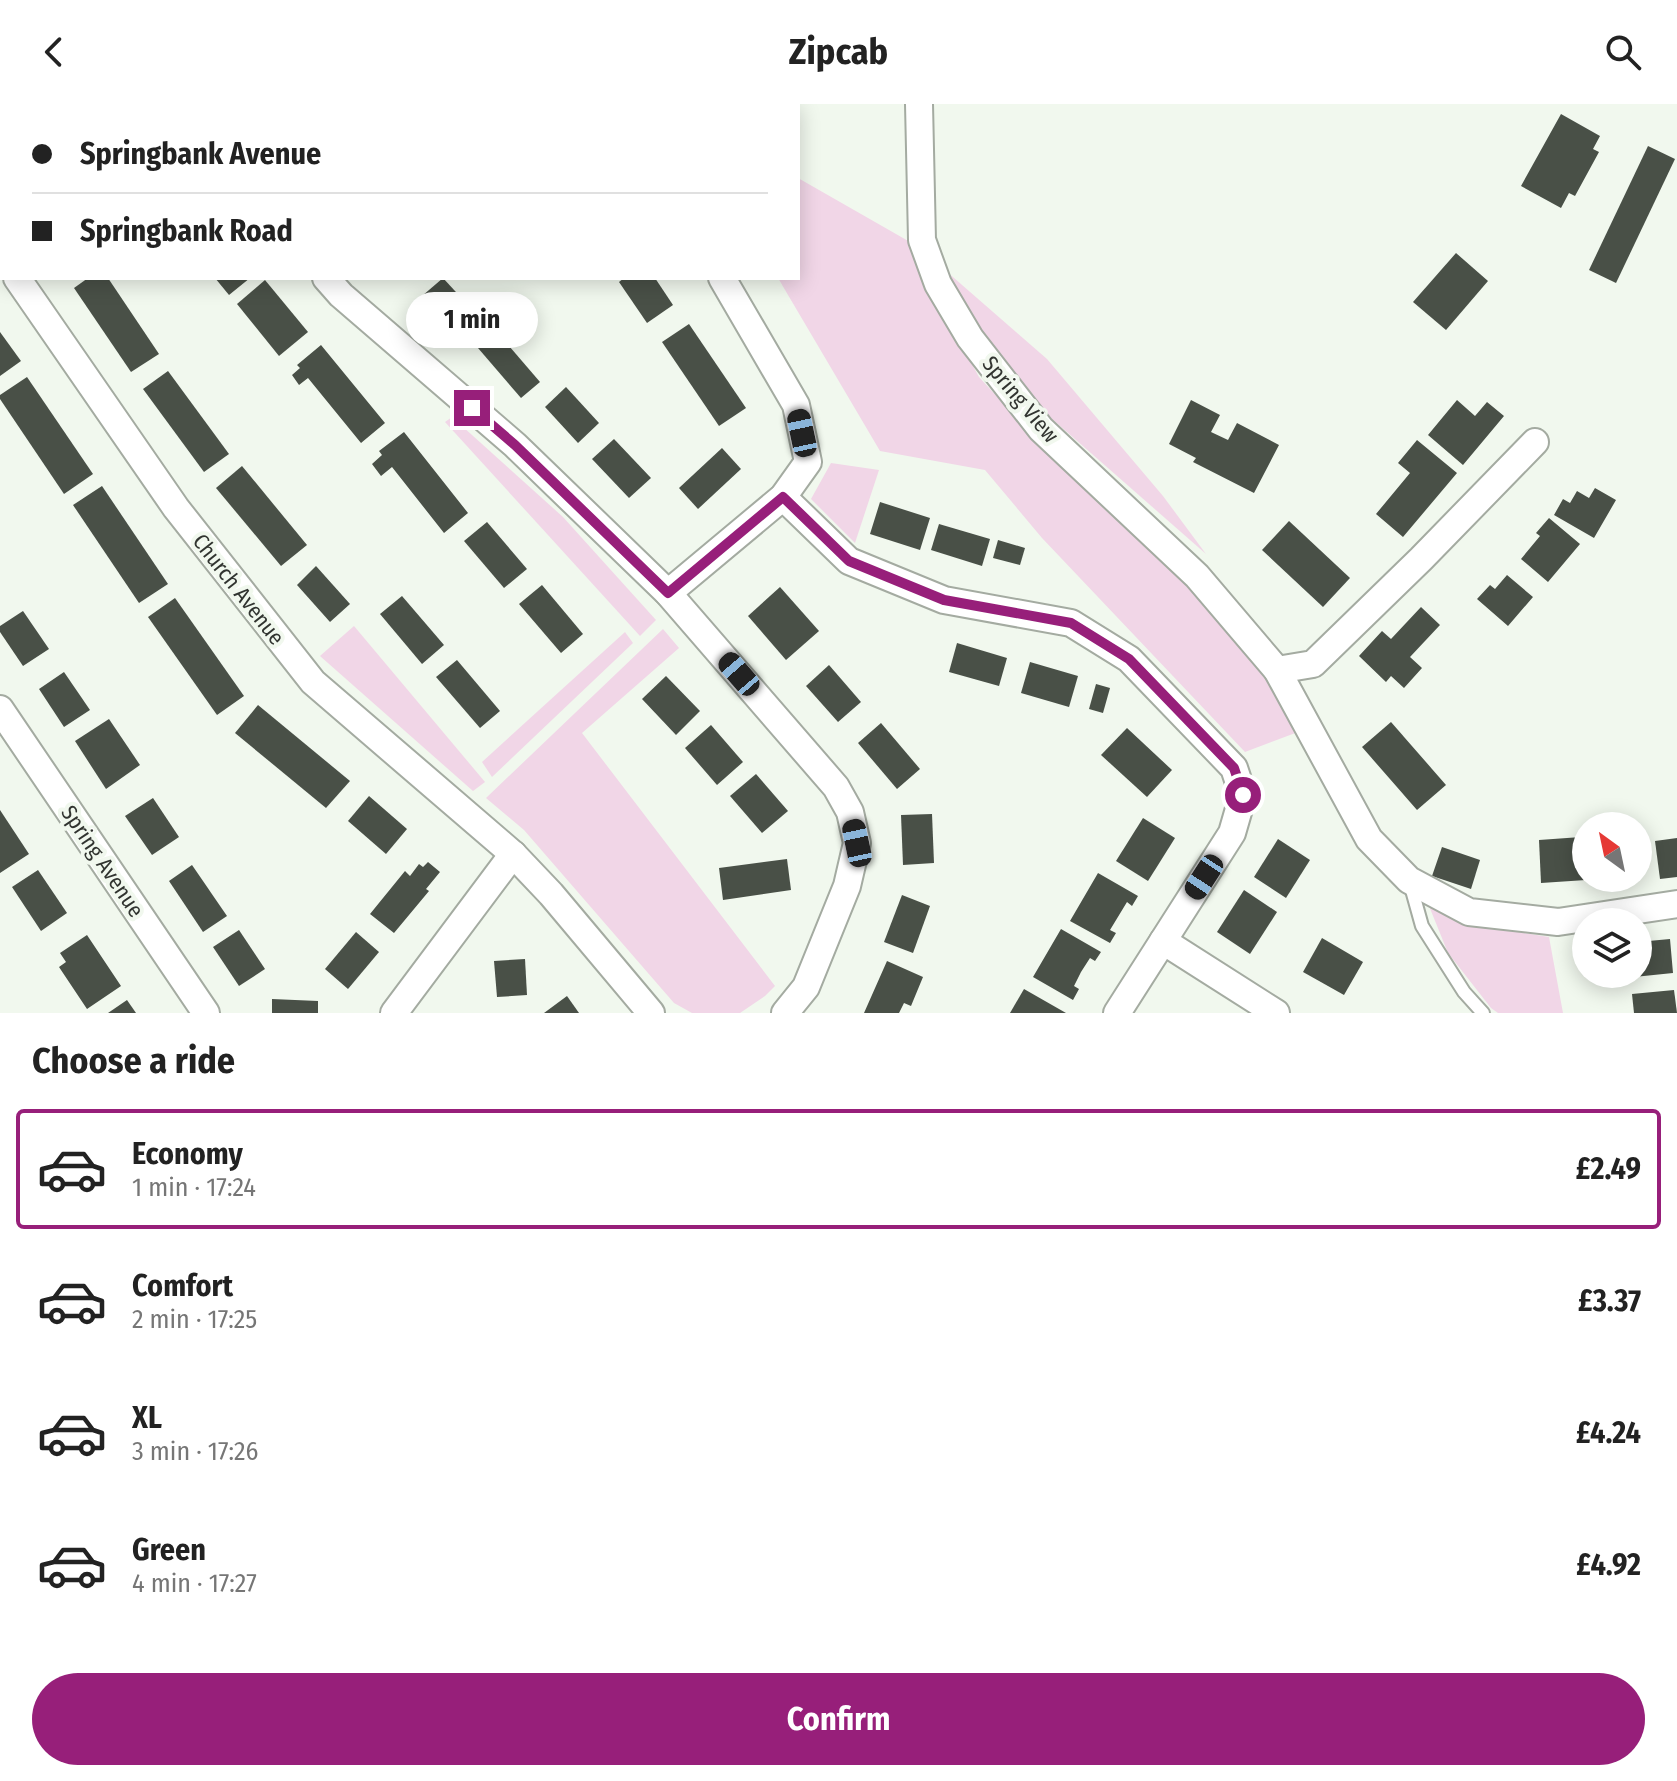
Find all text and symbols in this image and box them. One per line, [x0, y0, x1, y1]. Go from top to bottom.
icon: back [32, 30, 76, 74]
text: Zipcab [789, 30, 888, 74]
icon: search [1601, 30, 1645, 74]
text: Springbank Avenue [80, 136, 321, 172]
text: Springbank Road [80, 213, 293, 249]
callout: 1 min [406, 292, 538, 348]
text: 1 min [444, 304, 500, 335]
street label: Spring View [977, 350, 1065, 448]
route end [454, 390, 490, 426]
car [785, 407, 819, 459]
street label: Church Avenue [187, 528, 290, 650]
car [714, 648, 764, 700]
route start [1225, 777, 1261, 813]
street label: Spring Avenue [55, 800, 150, 922]
north arrow [1572, 812, 1652, 892]
map controls [1572, 812, 1652, 988]
car [840, 817, 874, 869]
car [1181, 850, 1227, 904]
button: layers [1572, 908, 1652, 988]
text: Choose a ride [32, 1039, 235, 1083]
icon: car [36, 1133, 108, 1205]
text: Economy [132, 1136, 243, 1172]
text: £2.49 [1576, 1151, 1641, 1187]
text: 1 min · 17:24 [132, 1172, 256, 1203]
icon: car [36, 1265, 108, 1337]
text: Comfort [132, 1268, 233, 1304]
text: £3.37 [1578, 1283, 1641, 1319]
text: 2 min · 17:25 [132, 1304, 257, 1335]
icon: car [36, 1397, 108, 1469]
text: XL [132, 1400, 162, 1436]
text: £4.24 [1576, 1415, 1641, 1451]
text: 3 min · 17:26 [132, 1436, 258, 1467]
icon: car [36, 1529, 108, 1601]
text: Green [132, 1532, 206, 1568]
text: £4.92 [1576, 1547, 1641, 1583]
text: 4 min · 17:27 [132, 1568, 257, 1599]
button: Confirm [32, 1673, 1645, 1765]

